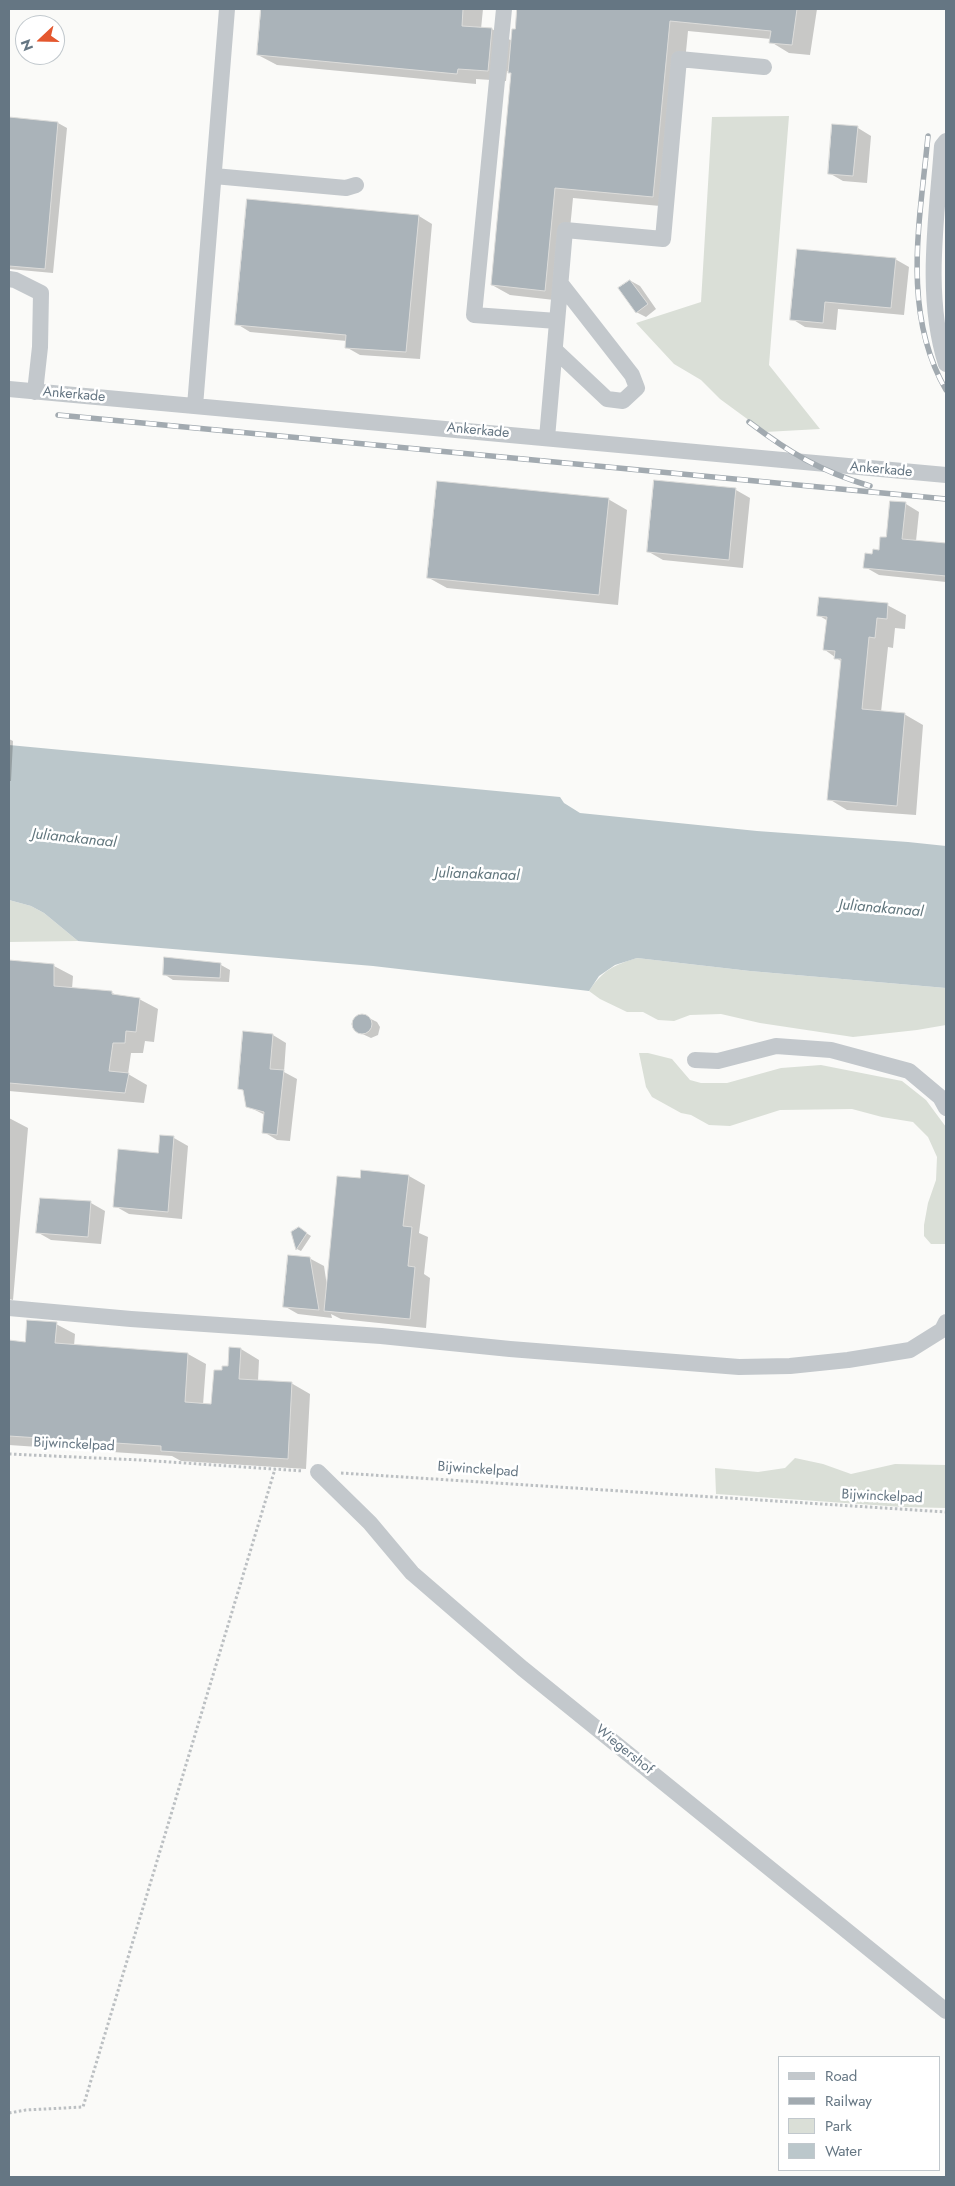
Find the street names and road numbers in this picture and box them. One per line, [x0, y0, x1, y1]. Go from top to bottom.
street label: Ankerkade [42, 384, 106, 406]
street label: Ankerkade [446, 420, 510, 442]
street label: Ankerkade [849, 459, 913, 481]
street label: Bijwinckelpad [33, 1434, 115, 1456]
street label: Bijwinckelpad [437, 1459, 519, 1481]
street label: Bijwinckelpad [841, 1486, 923, 1508]
street label: Wiegershof [592, 1722, 656, 1778]

